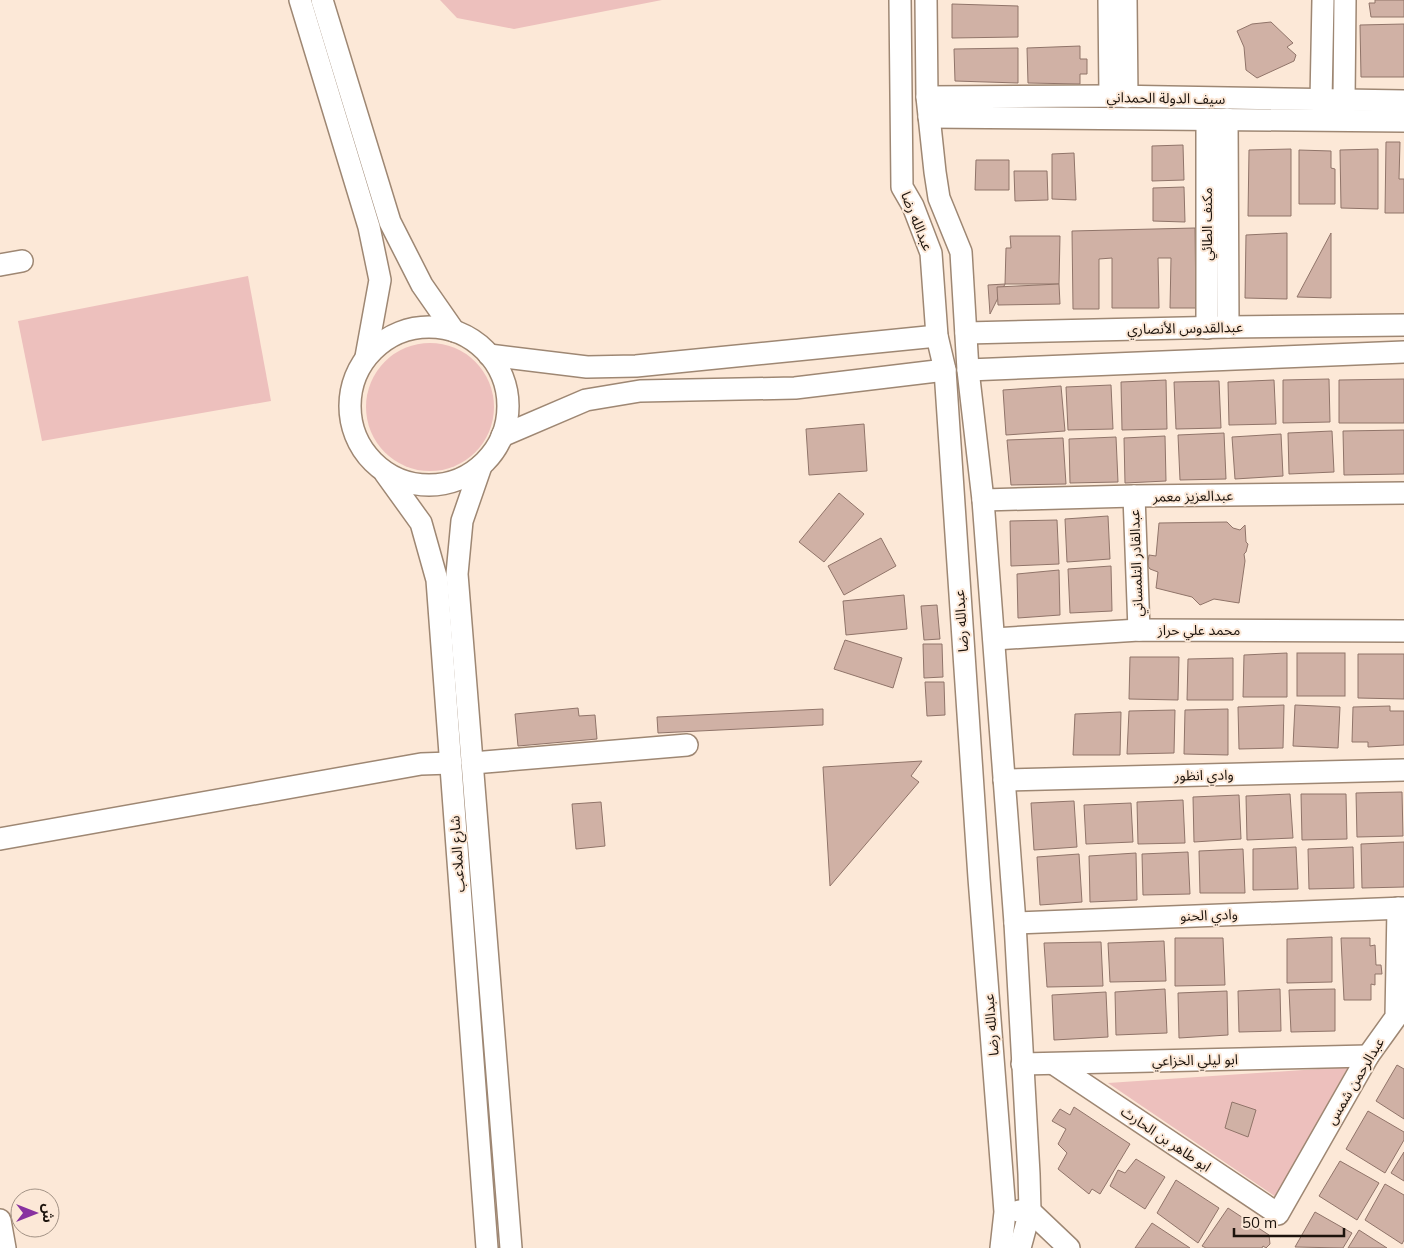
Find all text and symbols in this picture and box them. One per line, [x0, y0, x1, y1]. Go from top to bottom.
street label: سيف الدولة الحمداني [1106, 88, 1226, 110]
street label: مكنف الطائي [1198, 187, 1218, 261]
street label: عبدالله رضا [897, 189, 937, 253]
street label: عبدالقدوس الأنصاري [1127, 318, 1243, 340]
street label: عبدالعزيز معمر [1152, 486, 1233, 506]
street label: عبدالقادر التلمساني [1125, 509, 1149, 617]
street label: عبدالله رضا [950, 589, 972, 653]
street label: محمد علي حراز [1157, 621, 1240, 641]
street label: وادي انظور [1173, 765, 1234, 787]
street label: شارع الملاعب [445, 815, 471, 893]
street label: وادي الحنو [1180, 905, 1238, 927]
street label: عبدالله رضا [979, 993, 1003, 1057]
street label: عبدالرحمن شمس [1322, 1034, 1388, 1128]
street label: ابو ليلي الخزاعي [1152, 1050, 1238, 1072]
street label: ابو طاهر بن الحارث [1118, 1102, 1214, 1176]
north arrow [10, 1188, 60, 1238]
text: ش [39, 1203, 57, 1223]
scale bar [1234, 1206, 1344, 1238]
text: 50 m [1242, 1213, 1277, 1232]

